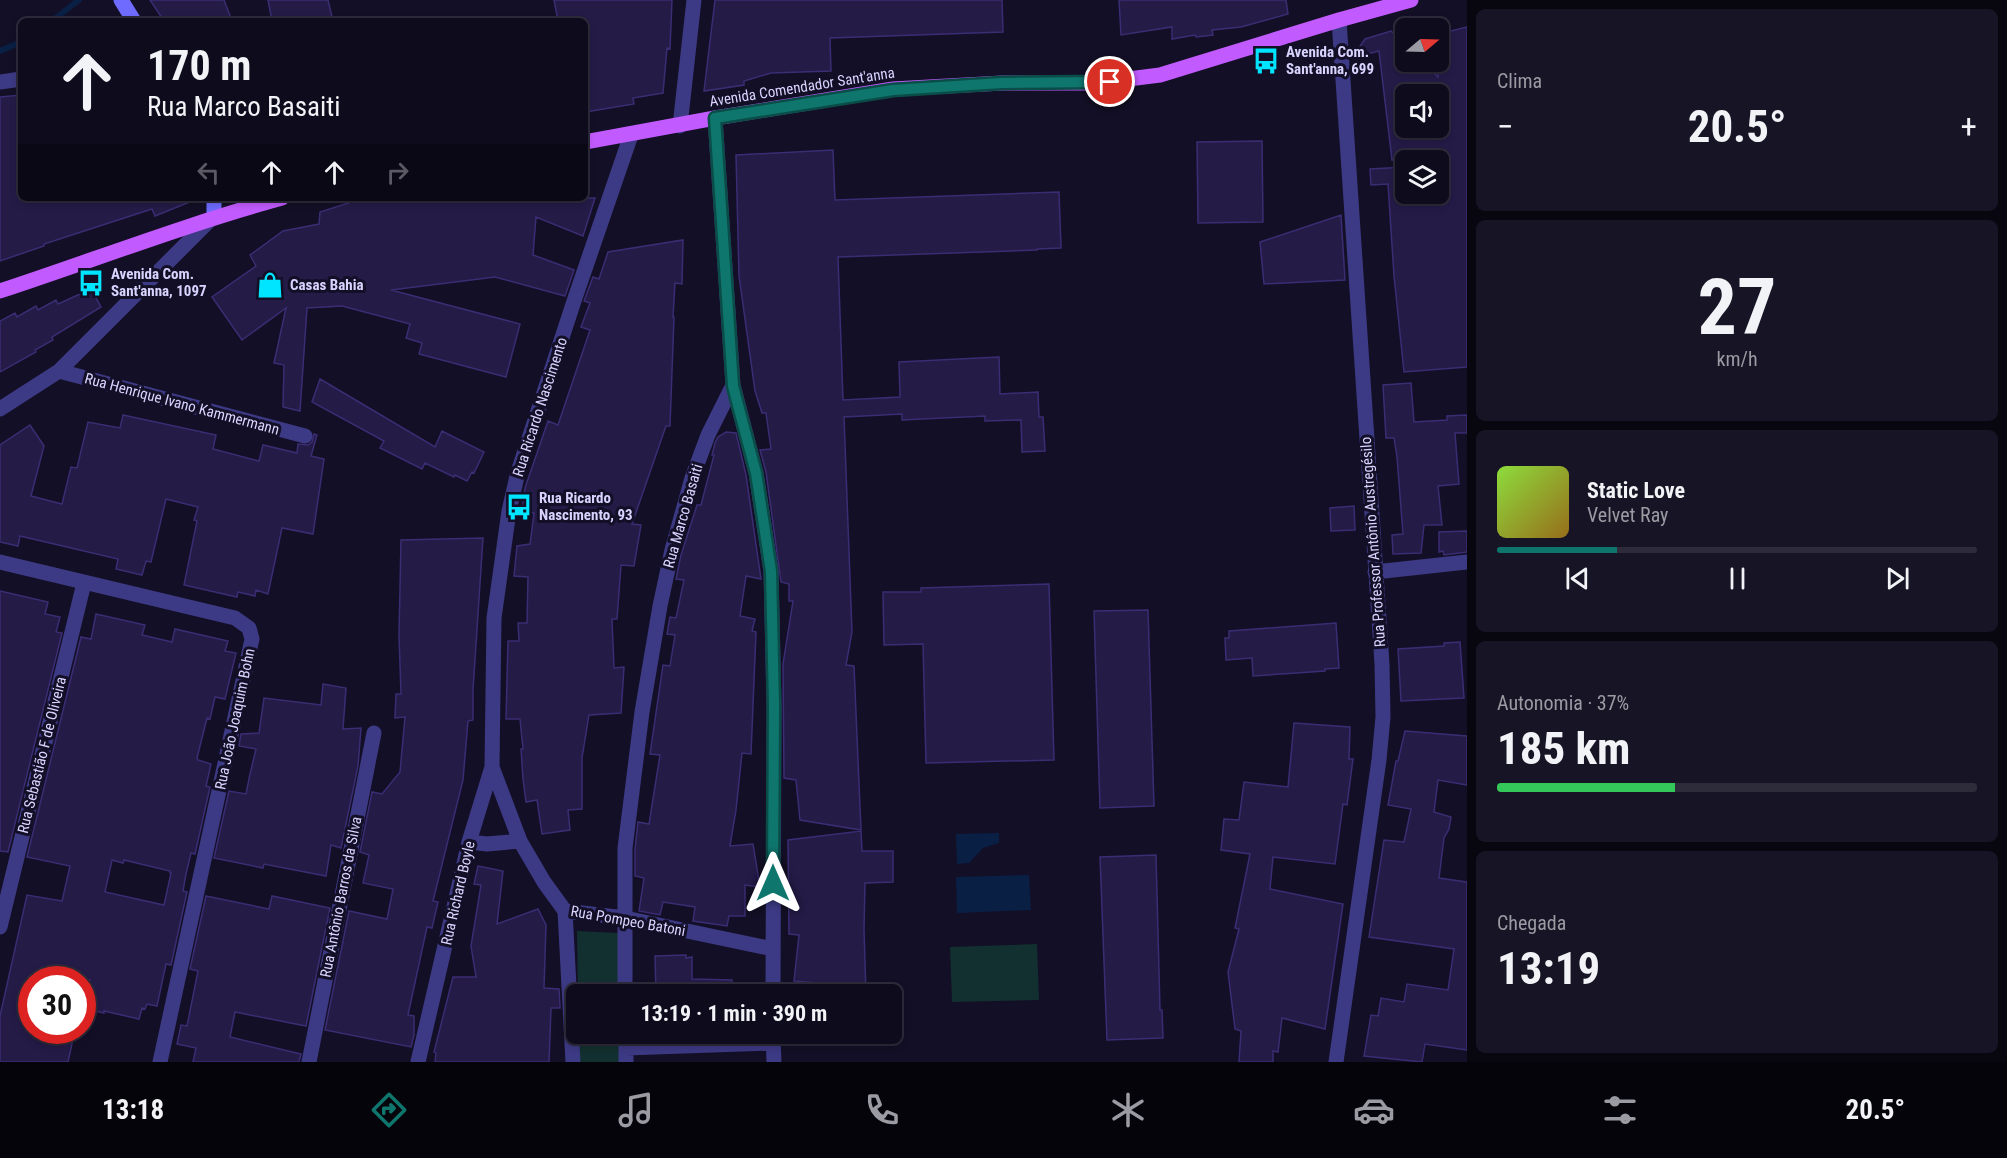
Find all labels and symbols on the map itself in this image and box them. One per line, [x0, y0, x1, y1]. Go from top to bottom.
north arrow [1395, 18, 1449, 72]
place label: Avenida Com. Sant'anna, 699 [1286, 43, 1374, 78]
bus stop icon: Avenida Com. Sant'anna, 699 [1251, 46, 1281, 76]
pin [1084, 56, 1135, 107]
street label: Avenida Comendador Sant'anna [708, 63, 896, 111]
place label: Avenida Com. Sant'anna, 1097 [111, 265, 207, 300]
bus stop icon: Avenida Com. Sant'anna, 1097 [76, 268, 106, 298]
shop icon: Casas Bahia [255, 270, 285, 300]
place label: Casas Bahia [290, 276, 363, 294]
street label: Rua Ricardo Nascimento [509, 335, 571, 479]
street label: Rua Henrique Ivano Kammermann [83, 369, 281, 439]
street label: Rua Professor Antônio Austregésilo [1357, 436, 1389, 648]
street label: Rua Marco Basaiti [660, 462, 706, 570]
place label: Rua Ricardo Nascimento, 93 [539, 489, 633, 524]
bus stop icon: Rua Ricardo Nascimento, 93 [504, 492, 534, 522]
street label: Rua João Joaquim Bohn [211, 647, 259, 791]
street label: Rua Sebastião F de Oliveira [14, 675, 70, 835]
street label: Rua Antônio Barros da Silva [317, 815, 365, 979]
street label: Rua Richard Boyle [437, 839, 479, 947]
position arrow [741, 851, 805, 915]
street label: Rua Pompeo Batoni [569, 902, 687, 940]
speed limit sign: 30 [18, 966, 96, 1044]

